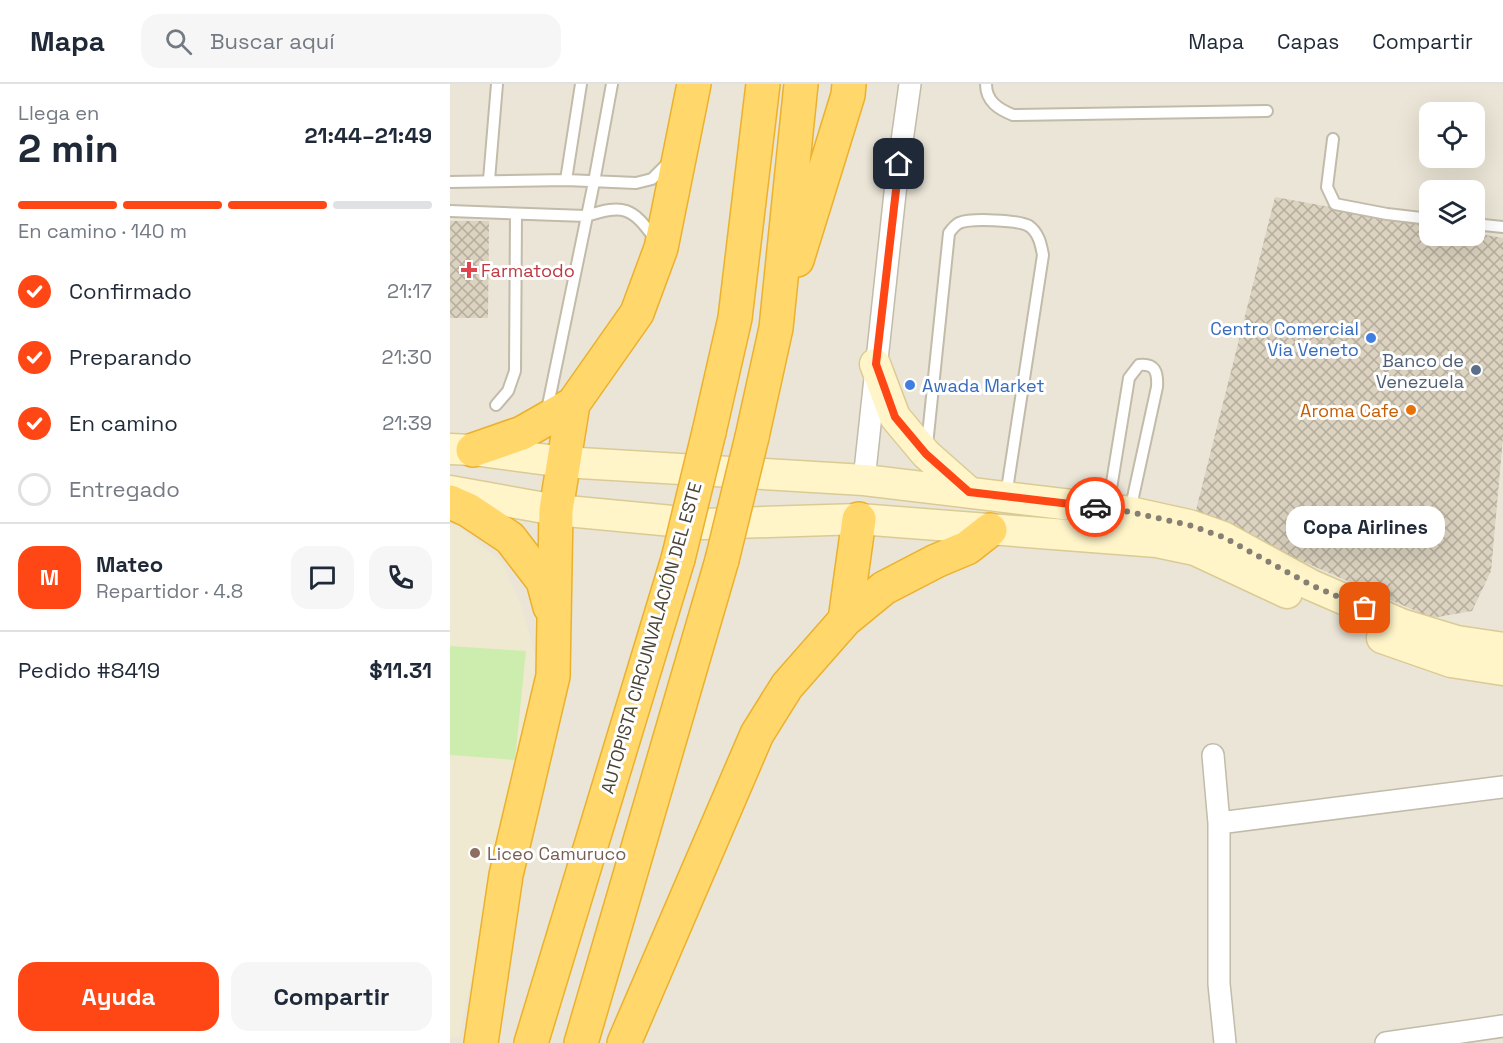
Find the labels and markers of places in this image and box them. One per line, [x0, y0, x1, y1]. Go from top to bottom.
pin [873, 138, 924, 189]
place label: Farmatodo [481, 259, 575, 282]
marker: Farmatodo [462, 263, 476, 277]
place label: Centro Comercial Via Veneto [1210, 317, 1359, 361]
marker: Centro Comercial Via Veneto [1364, 331, 1378, 345]
place label: Banco de Venezuela [1376, 349, 1464, 393]
marker: Banco de Venezuela [1469, 363, 1483, 377]
place label: Awada Market [922, 374, 1045, 397]
marker: Awada Market [903, 378, 917, 392]
place label: Aroma Cafe [1300, 399, 1399, 422]
marker: Aroma Cafe [1404, 403, 1418, 417]
callout: Copa Airlines [1286, 506, 1444, 548]
pin [1339, 582, 1390, 633]
place label: Liceo Camuruco [487, 842, 626, 865]
marker: Liceo Camuruco [468, 846, 482, 860]

